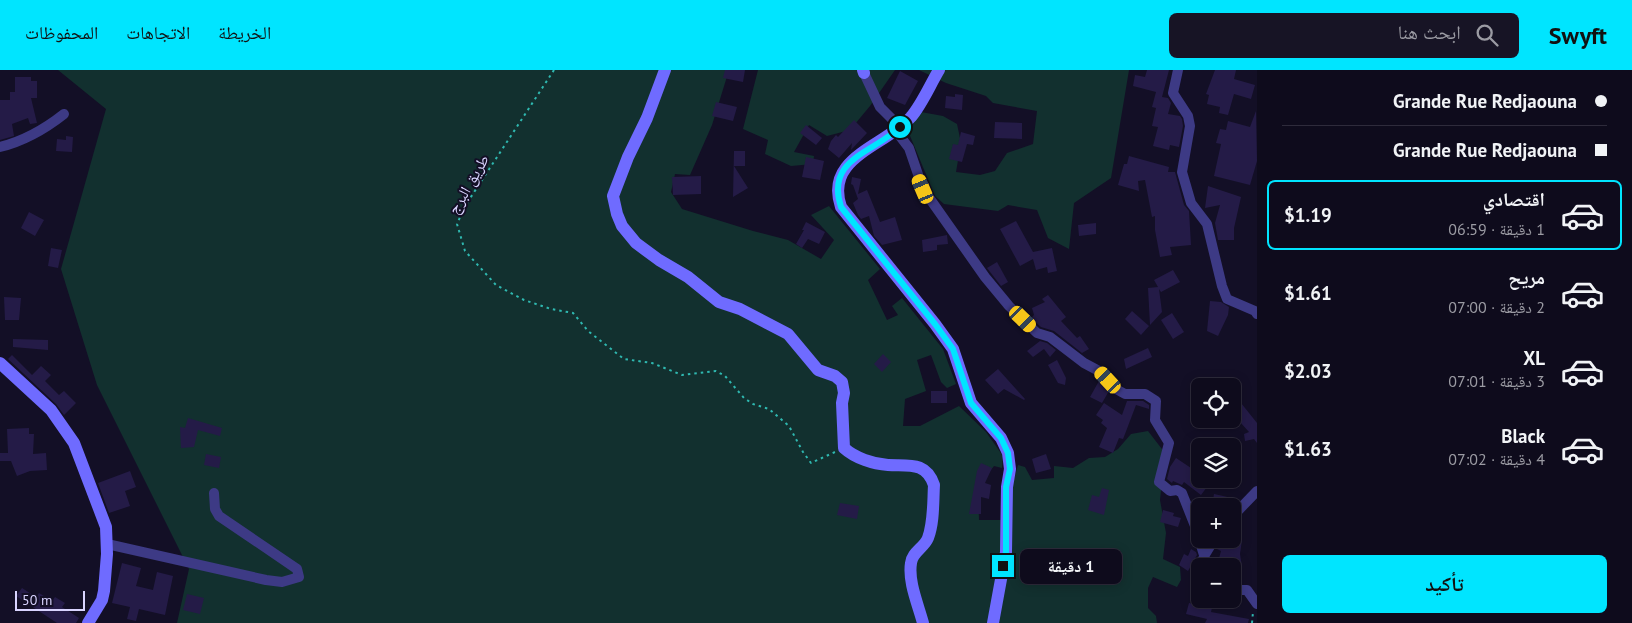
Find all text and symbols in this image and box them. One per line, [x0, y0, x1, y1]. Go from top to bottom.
search box [1169, 13, 1519, 58]
text: ابحث هنا [1398, 20, 1461, 44]
text: Swyft [1549, 20, 1607, 51]
text: المحفوظات [25, 21, 98, 44]
text: الاتجاهات [126, 21, 190, 44]
text: الخريطة [218, 21, 271, 44]
icon: search [1473, 21, 1501, 49]
text: Grande Rue Redjaouna [1393, 89, 1577, 113]
route start [889, 116, 911, 138]
text: Grande Rue Redjaouna [1393, 138, 1577, 162]
street label: طريق البرج [443, 151, 494, 218]
car [910, 172, 935, 206]
text: اقتصادي [1483, 187, 1545, 211]
icon: car [1560, 193, 1605, 238]
text: $1.19 [1284, 203, 1332, 227]
text: 1 دقيقة · 06:59 [1448, 219, 1545, 239]
text: مريح [1508, 265, 1545, 289]
icon: car [1560, 271, 1605, 316]
text: $1.61 [1284, 281, 1332, 305]
text: 2 دقيقة · 07:00 [1448, 297, 1545, 317]
car [1006, 303, 1039, 335]
text: XL [1523, 346, 1545, 370]
icon: car [1560, 349, 1605, 394]
text: $2.03 [1284, 359, 1332, 383]
car [1092, 364, 1123, 396]
text: 3 دقيقة · 07:01 [1448, 371, 1545, 391]
map controls [1191, 378, 1241, 608]
button: locate [1191, 378, 1241, 428]
text: Black [1501, 424, 1545, 448]
icon: car [1560, 427, 1605, 472]
text: $1.63 [1284, 437, 1332, 461]
button: layers [1191, 438, 1241, 488]
text: 4 دقيقة · 07:02 [1448, 449, 1545, 469]
button: + [1191, 498, 1241, 548]
callout: 1 دقيقة [1020, 548, 1123, 584]
route end [992, 555, 1014, 577]
button: تأكيد [1282, 555, 1607, 613]
text: 1 دقيقة [1048, 556, 1094, 576]
button: − [1191, 558, 1241, 608]
scale bar [15, 588, 85, 611]
text: 50 m [22, 591, 52, 609]

